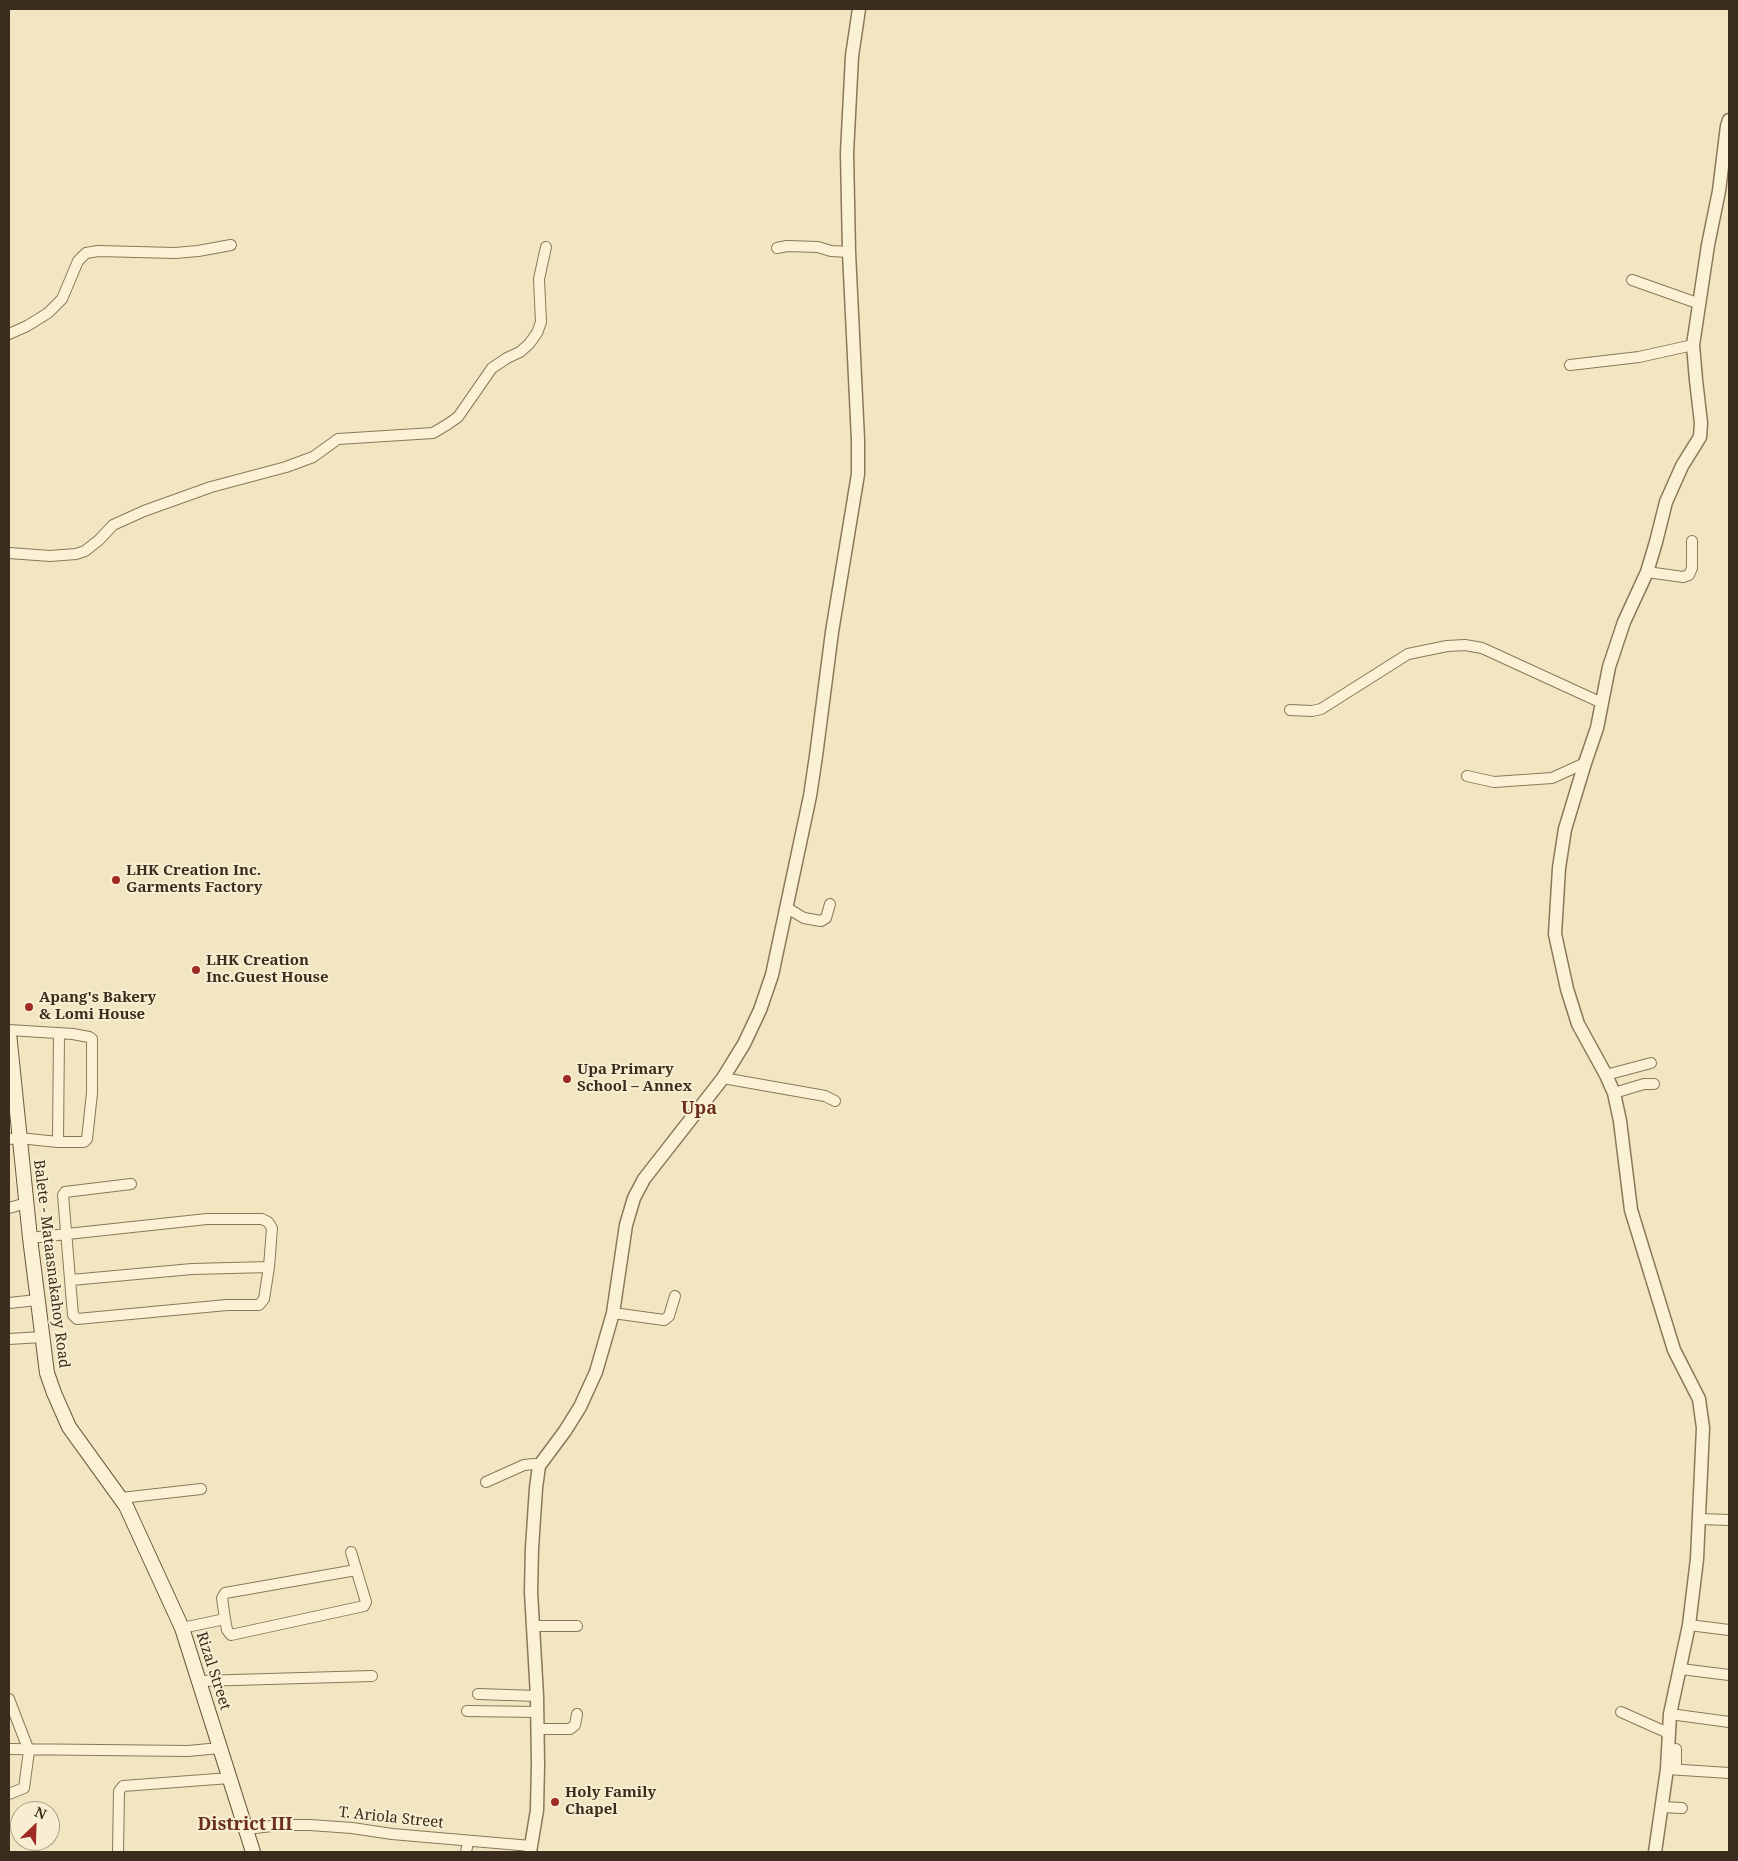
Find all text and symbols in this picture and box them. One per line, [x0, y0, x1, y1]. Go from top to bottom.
place label: LHK Creation Inc. Garments Factory [126, 862, 262, 897]
marker: LHK Creation Inc. Garments Factory [110, 874, 122, 886]
place label: LHK Creation Inc.Guest House [206, 952, 329, 987]
marker: LHK Creation Inc.Guest House [190, 964, 202, 976]
place label: Apang's Bakery & Lomi House [39, 989, 156, 1024]
marker: Apang's Bakery & Lomi House [23, 1001, 35, 1013]
place label: Upa Primary School – Annex [577, 1061, 692, 1096]
marker: Upa Primary School – Annex [561, 1073, 573, 1085]
district label: Upa [681, 1098, 717, 1120]
street label: Balete - Mataasnakahoy Road [29, 1159, 73, 1369]
street label: Rizal Street [192, 1630, 234, 1712]
place label: Holy Family Chapel [565, 1784, 656, 1819]
marker: Holy Family Chapel [549, 1796, 561, 1808]
north arrow [10, 1801, 60, 1851]
text: N [32, 1802, 50, 1824]
street label: T. Ariola Street [338, 1804, 444, 1832]
district label: District III [198, 1814, 292, 1836]

